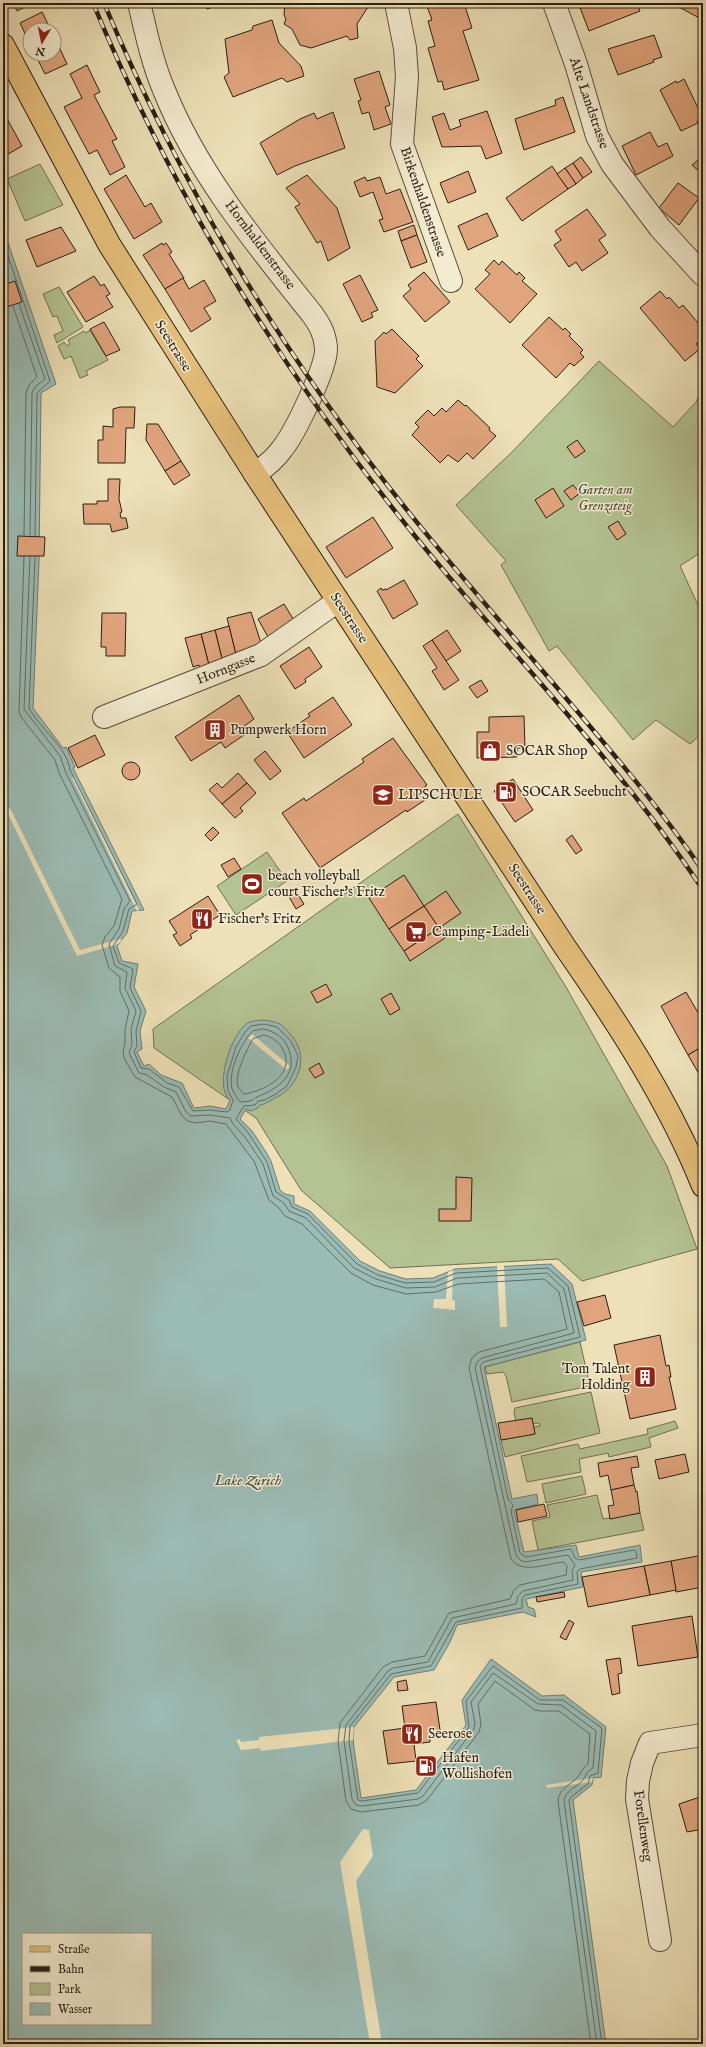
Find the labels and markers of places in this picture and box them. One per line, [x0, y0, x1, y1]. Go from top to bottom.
building icon: Pumpwerk Horn [202, 717, 228, 743]
place label: Pumpwerk Horn [230, 721, 327, 739]
shop icon: SOCAR Shop [477, 738, 503, 764]
place label: SOCAR Shop [506, 742, 588, 760]
fuel station icon: SOCAR Seebucht [493, 779, 519, 805]
school or university icon: LIPSCHULE [370, 782, 396, 808]
place label: SOCAR Seebucht [522, 783, 627, 801]
place label: LIPSCHULE [398, 786, 483, 804]
place label: beach volleyball court Fischer's Fritz [268, 867, 385, 901]
sports icon: beach volleyball court Fischer's Fritz [239, 871, 265, 897]
restaurant icon: Fischer's Fritz [189, 906, 215, 932]
place label: Fischer's Fritz [218, 910, 302, 928]
supermarket icon: Camping-Lädeli [403, 919, 429, 945]
place label: Camping-Lädeli [432, 923, 529, 941]
place label: Tom Talent Holding [562, 1360, 630, 1394]
building icon: Tom Talent Holding [632, 1364, 658, 1390]
restaurant icon: Seerose [399, 1721, 425, 1747]
place label: Seerose [428, 1725, 473, 1743]
place label: Hafen Wollishofen [442, 1749, 513, 1783]
fuel station icon: Hafen Wollishofen [413, 1753, 439, 1779]

